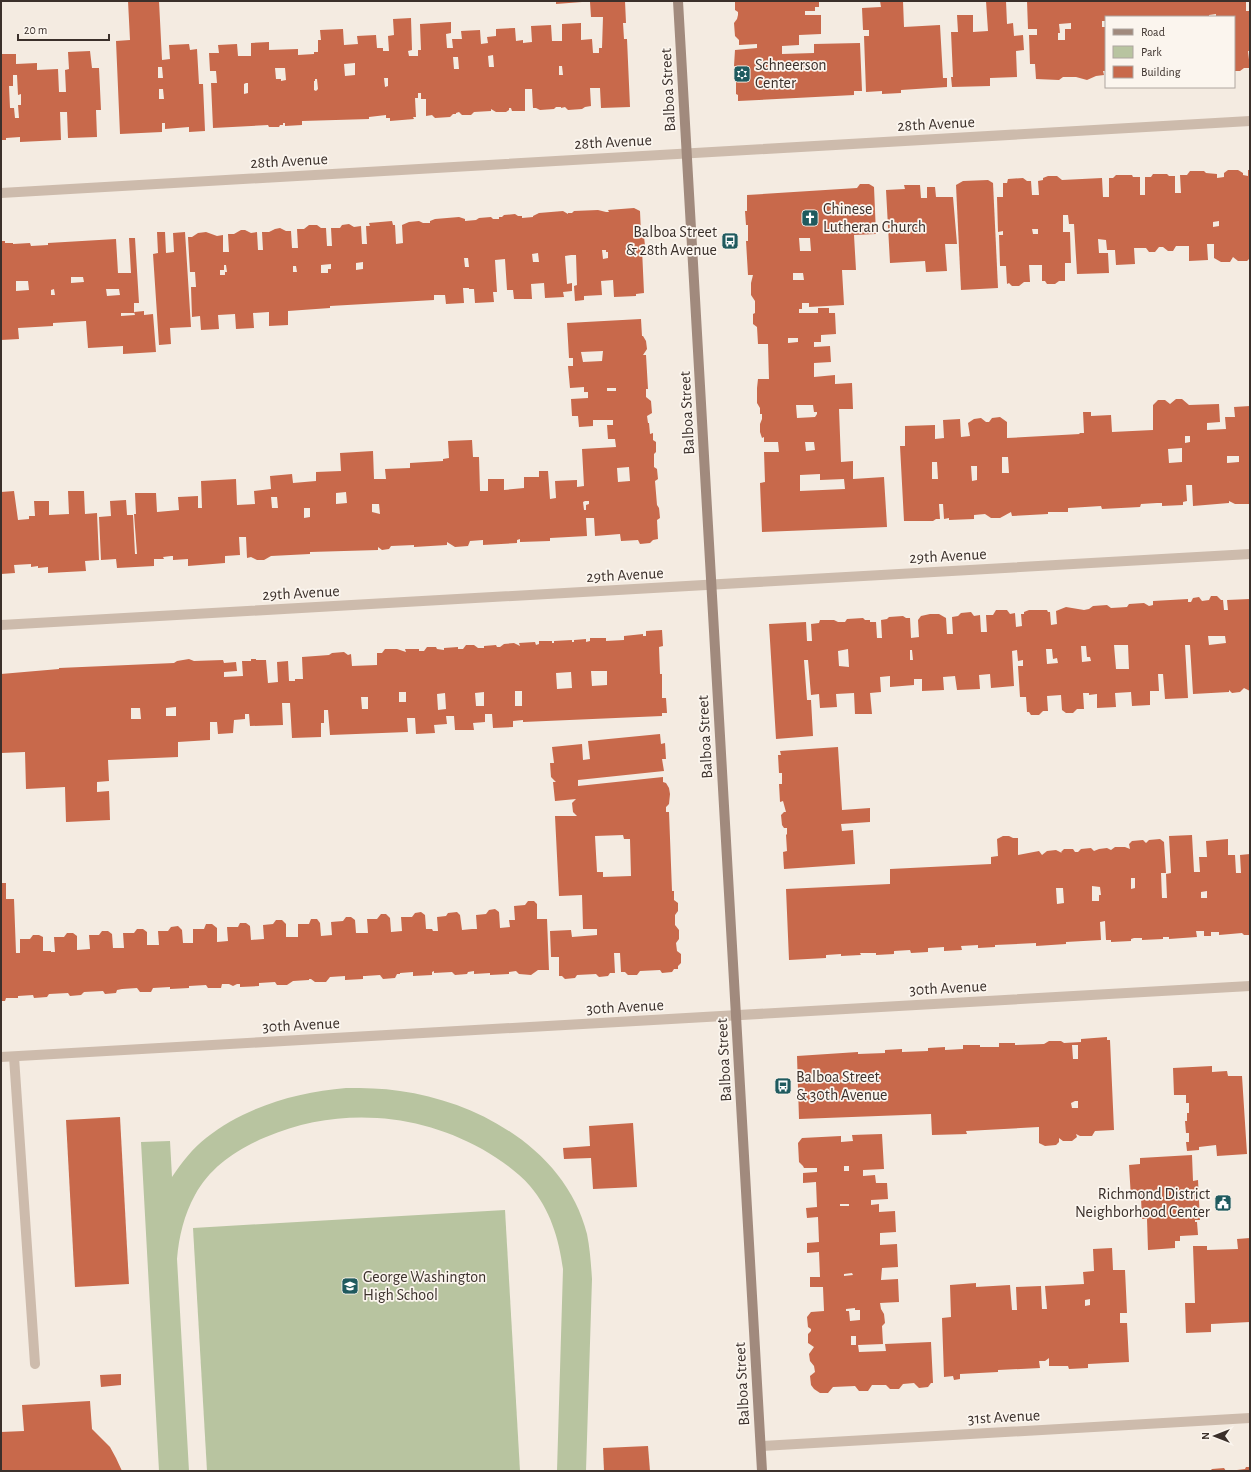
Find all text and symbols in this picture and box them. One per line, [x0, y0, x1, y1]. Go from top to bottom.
scale bar [18, 16, 109, 42]
legend [1105, 16, 1235, 88]
text: 20 m [24, 24, 47, 36]
text: Road [1141, 26, 1165, 38]
text: Park [1141, 46, 1162, 58]
street label: Balboa Street [658, 48, 678, 132]
place label: Schneerson Center [755, 57, 827, 91]
synagogue icon: Schneerson Center [732, 64, 752, 84]
text: Building [1141, 66, 1181, 78]
street label: 28th Avenue [897, 114, 975, 134]
street label: 28th Avenue [574, 132, 652, 152]
street label: 28th Avenue [250, 151, 328, 171]
place label: Chinese Lutheran Church [823, 201, 926, 235]
church icon: Chinese Lutheran Church [800, 208, 820, 228]
place label: Balboa Street & 28th Avenue [626, 224, 717, 258]
bus stop icon: Balboa Street & 28th Avenue [720, 231, 740, 251]
street label: Balboa Street [677, 371, 697, 455]
street label: 29th Avenue [909, 546, 987, 566]
street label: 29th Avenue [586, 565, 664, 585]
street label: 29th Avenue [262, 583, 340, 603]
street label: Balboa Street [695, 695, 715, 779]
street label: 30th Avenue [909, 978, 987, 998]
street label: 30th Avenue [586, 997, 664, 1017]
street label: 30th Avenue [262, 1015, 340, 1035]
street label: Balboa Street [714, 1018, 734, 1102]
place label: Balboa Street & 30th Avenue [796, 1069, 888, 1103]
bus stop icon: Balboa Street & 30th Avenue [773, 1076, 793, 1096]
place label: Richmond District Neighborhood Center [1075, 1186, 1211, 1220]
public building icon: Richmond District Neighborhood Center [1213, 1193, 1233, 1213]
place label: George Washington High School [363, 1269, 486, 1303]
school or university icon: George Washington High School [340, 1276, 360, 1296]
street label: Balboa Street [732, 1342, 752, 1426]
street label: 31st Avenue [967, 1407, 1041, 1427]
north arrow [1195, 1416, 1235, 1456]
text: N [1200, 1432, 1211, 1440]

